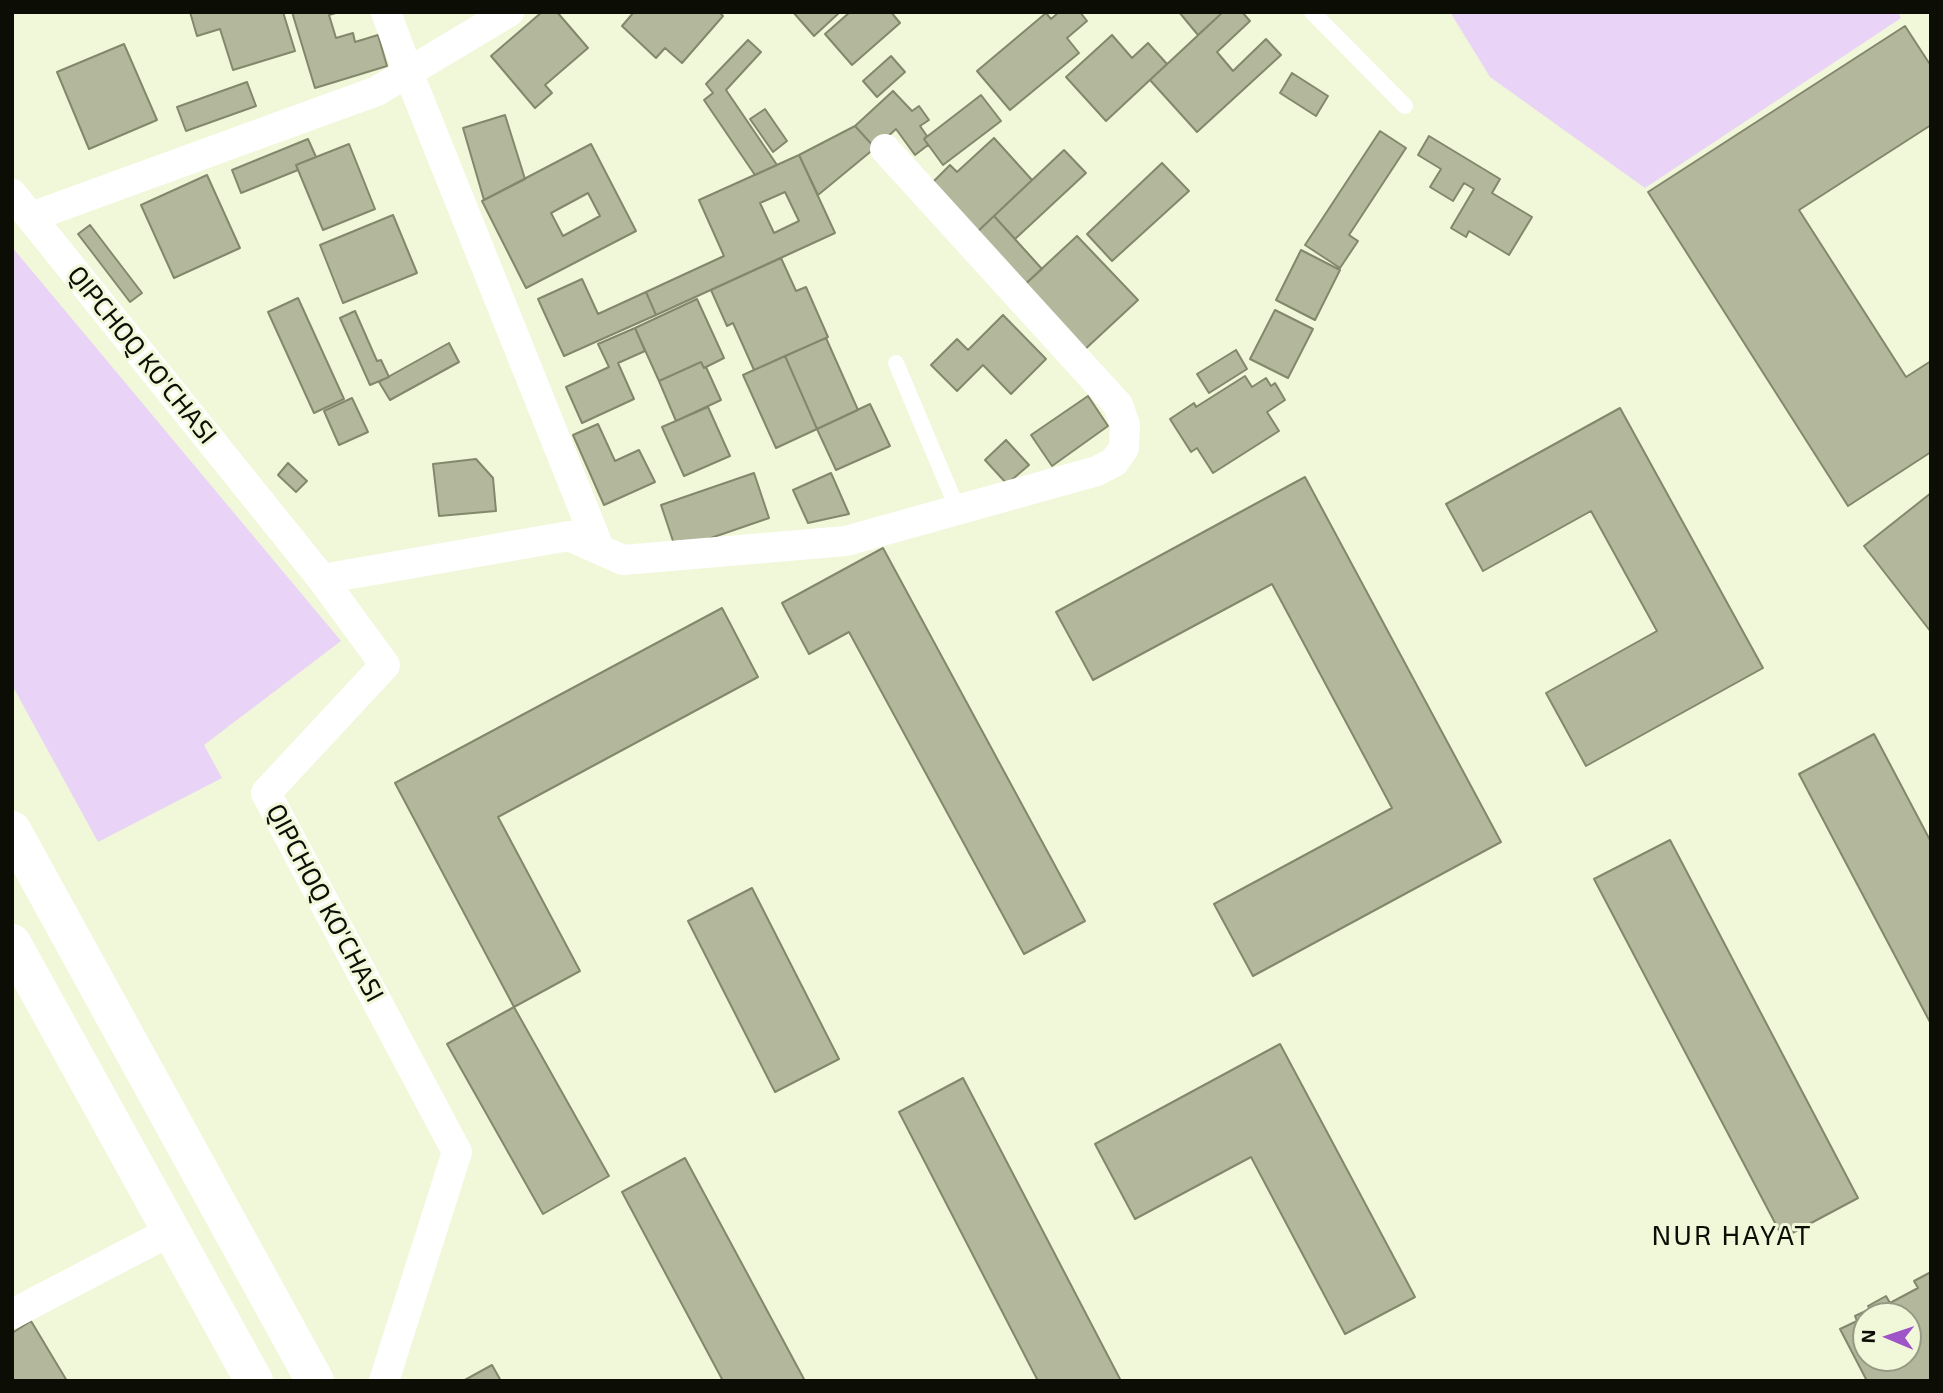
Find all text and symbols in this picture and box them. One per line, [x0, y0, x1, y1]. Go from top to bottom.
street label: QIPCHOQ KO'CHASI [61, 260, 223, 450]
street label: QIPCHOQ KO'CHASI [260, 799, 390, 1007]
district label: NUR HAYAT [1653, 1219, 1811, 1253]
north arrow [1852, 1302, 1922, 1372]
text: N [1856, 1329, 1879, 1344]

